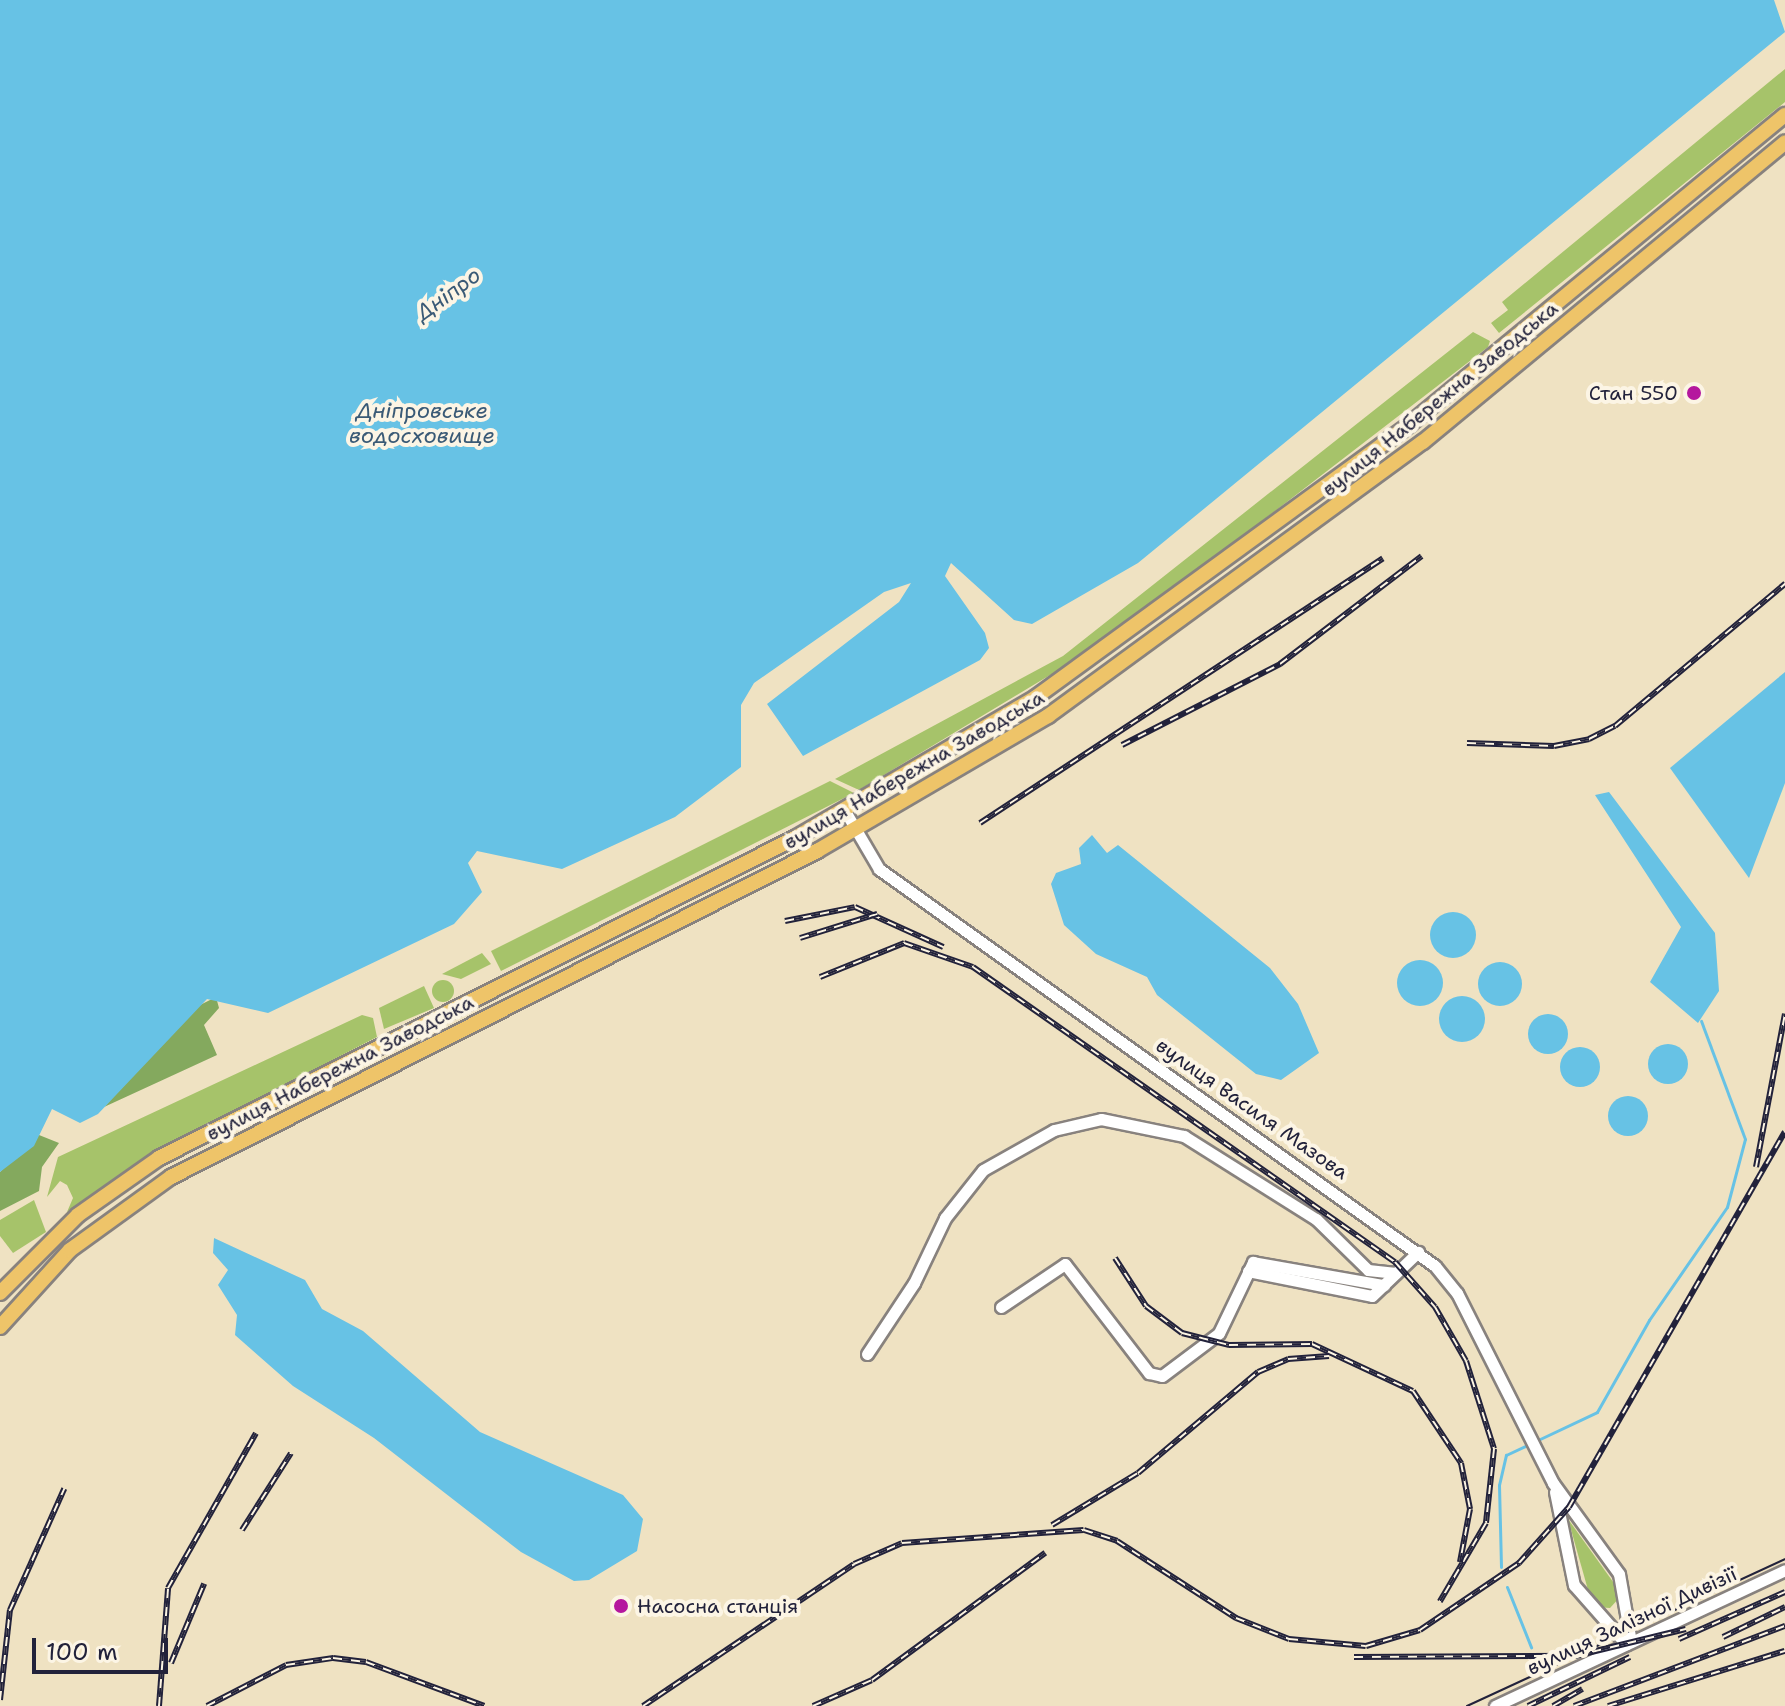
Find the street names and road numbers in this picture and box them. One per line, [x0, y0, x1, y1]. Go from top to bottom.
street label: вулиця Набережна Заводська [1317, 296, 1563, 502]
street label: вулиця Набережна Заводська [780, 686, 1048, 854]
street label: вулиця Набережна Заводська [203, 990, 477, 1146]
street label: вулиця Василя Мазова [1151, 1033, 1353, 1185]
street label: вулиця Залізної Дивізії [1523, 1562, 1741, 1680]

